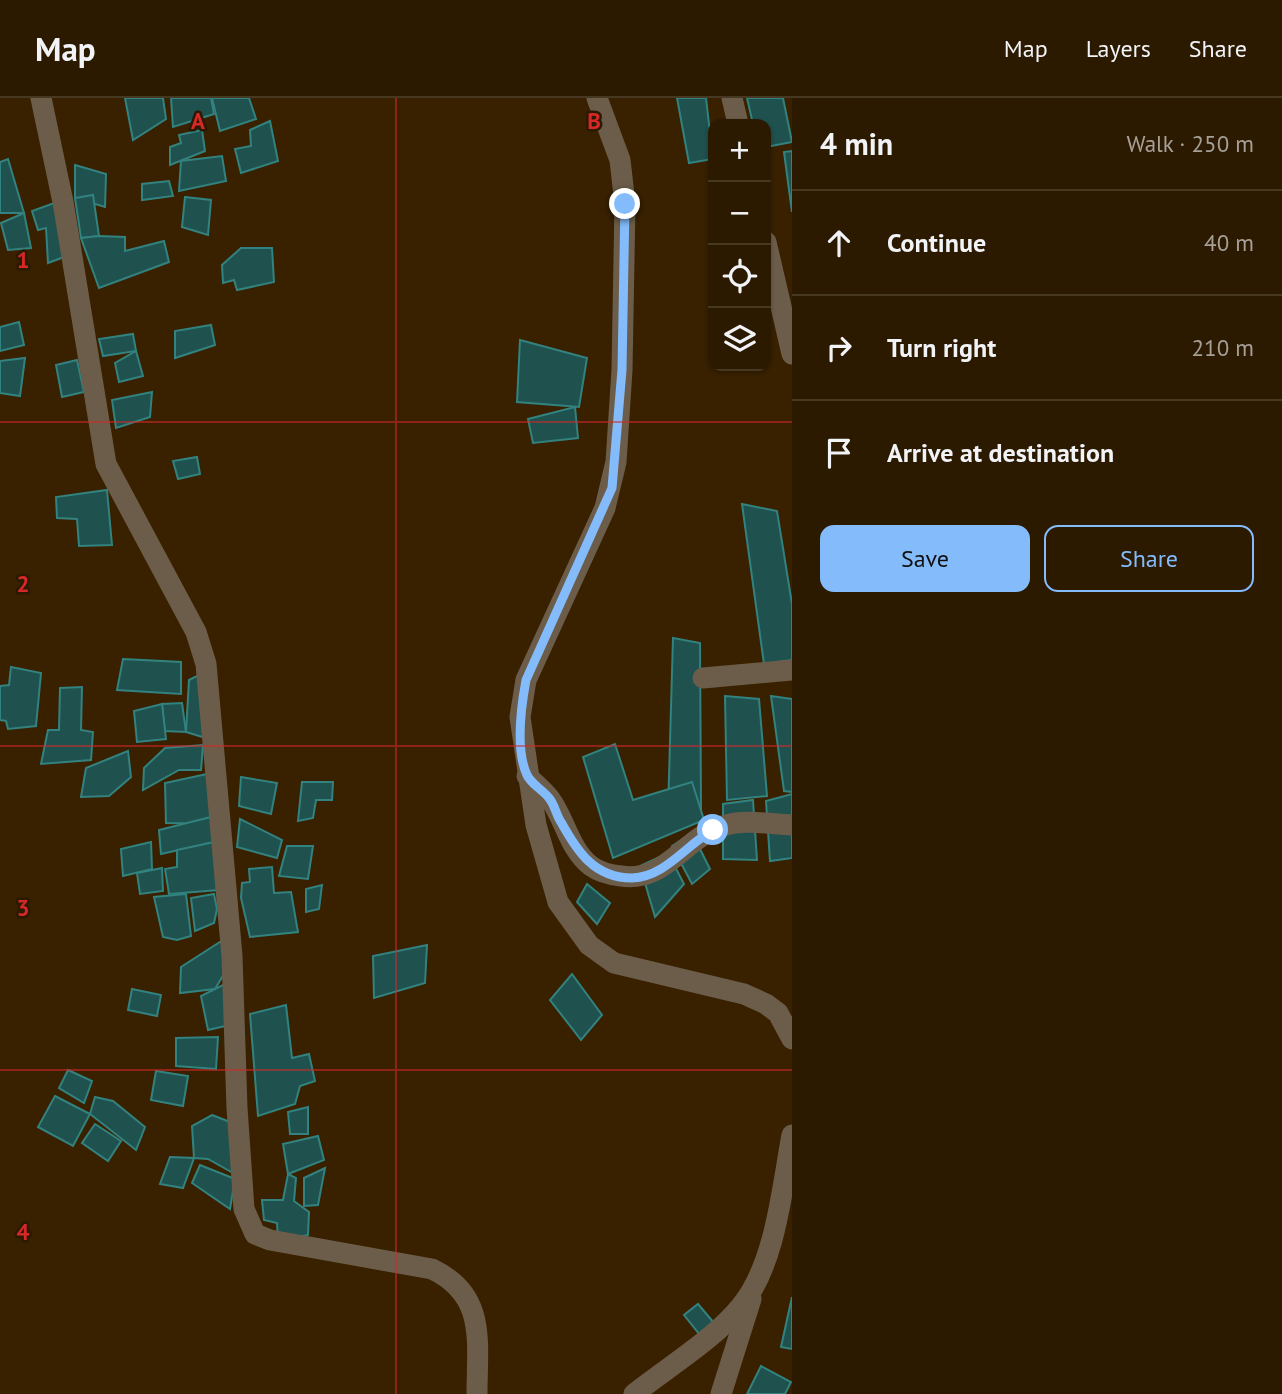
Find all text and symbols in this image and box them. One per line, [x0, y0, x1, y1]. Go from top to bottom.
text: Map [35, 27, 96, 70]
text: Map [1004, 33, 1048, 64]
text: Layers [1086, 33, 1151, 64]
text: Share [1189, 33, 1247, 64]
text: A [191, 106, 205, 135]
text: B [587, 106, 601, 135]
map controls [708, 119, 771, 371]
button: + [708, 119, 771, 182]
text: 4 min [820, 124, 893, 163]
text: Walk · 250 m [1127, 129, 1254, 158]
button: − [708, 182, 771, 245]
route end [609, 188, 640, 219]
icon: ahead [820, 224, 858, 262]
text: Continue [887, 226, 986, 259]
text: 40 m [1204, 228, 1254, 257]
text: 1 [16, 245, 30, 274]
button: locate [708, 245, 771, 308]
button: layers [708, 308, 771, 371]
icon: right [820, 329, 858, 367]
text: Turn right [887, 331, 996, 364]
text: 210 m [1192, 333, 1254, 362]
icon: arrive [820, 434, 858, 472]
text: Arrive at destination [887, 436, 1114, 469]
button: Save [820, 525, 1030, 592]
button: Share [1044, 525, 1254, 592]
text: 2 [16, 569, 30, 598]
route start [697, 814, 728, 845]
text: 3 [16, 893, 30, 922]
text: 4 [16, 1217, 30, 1246]

